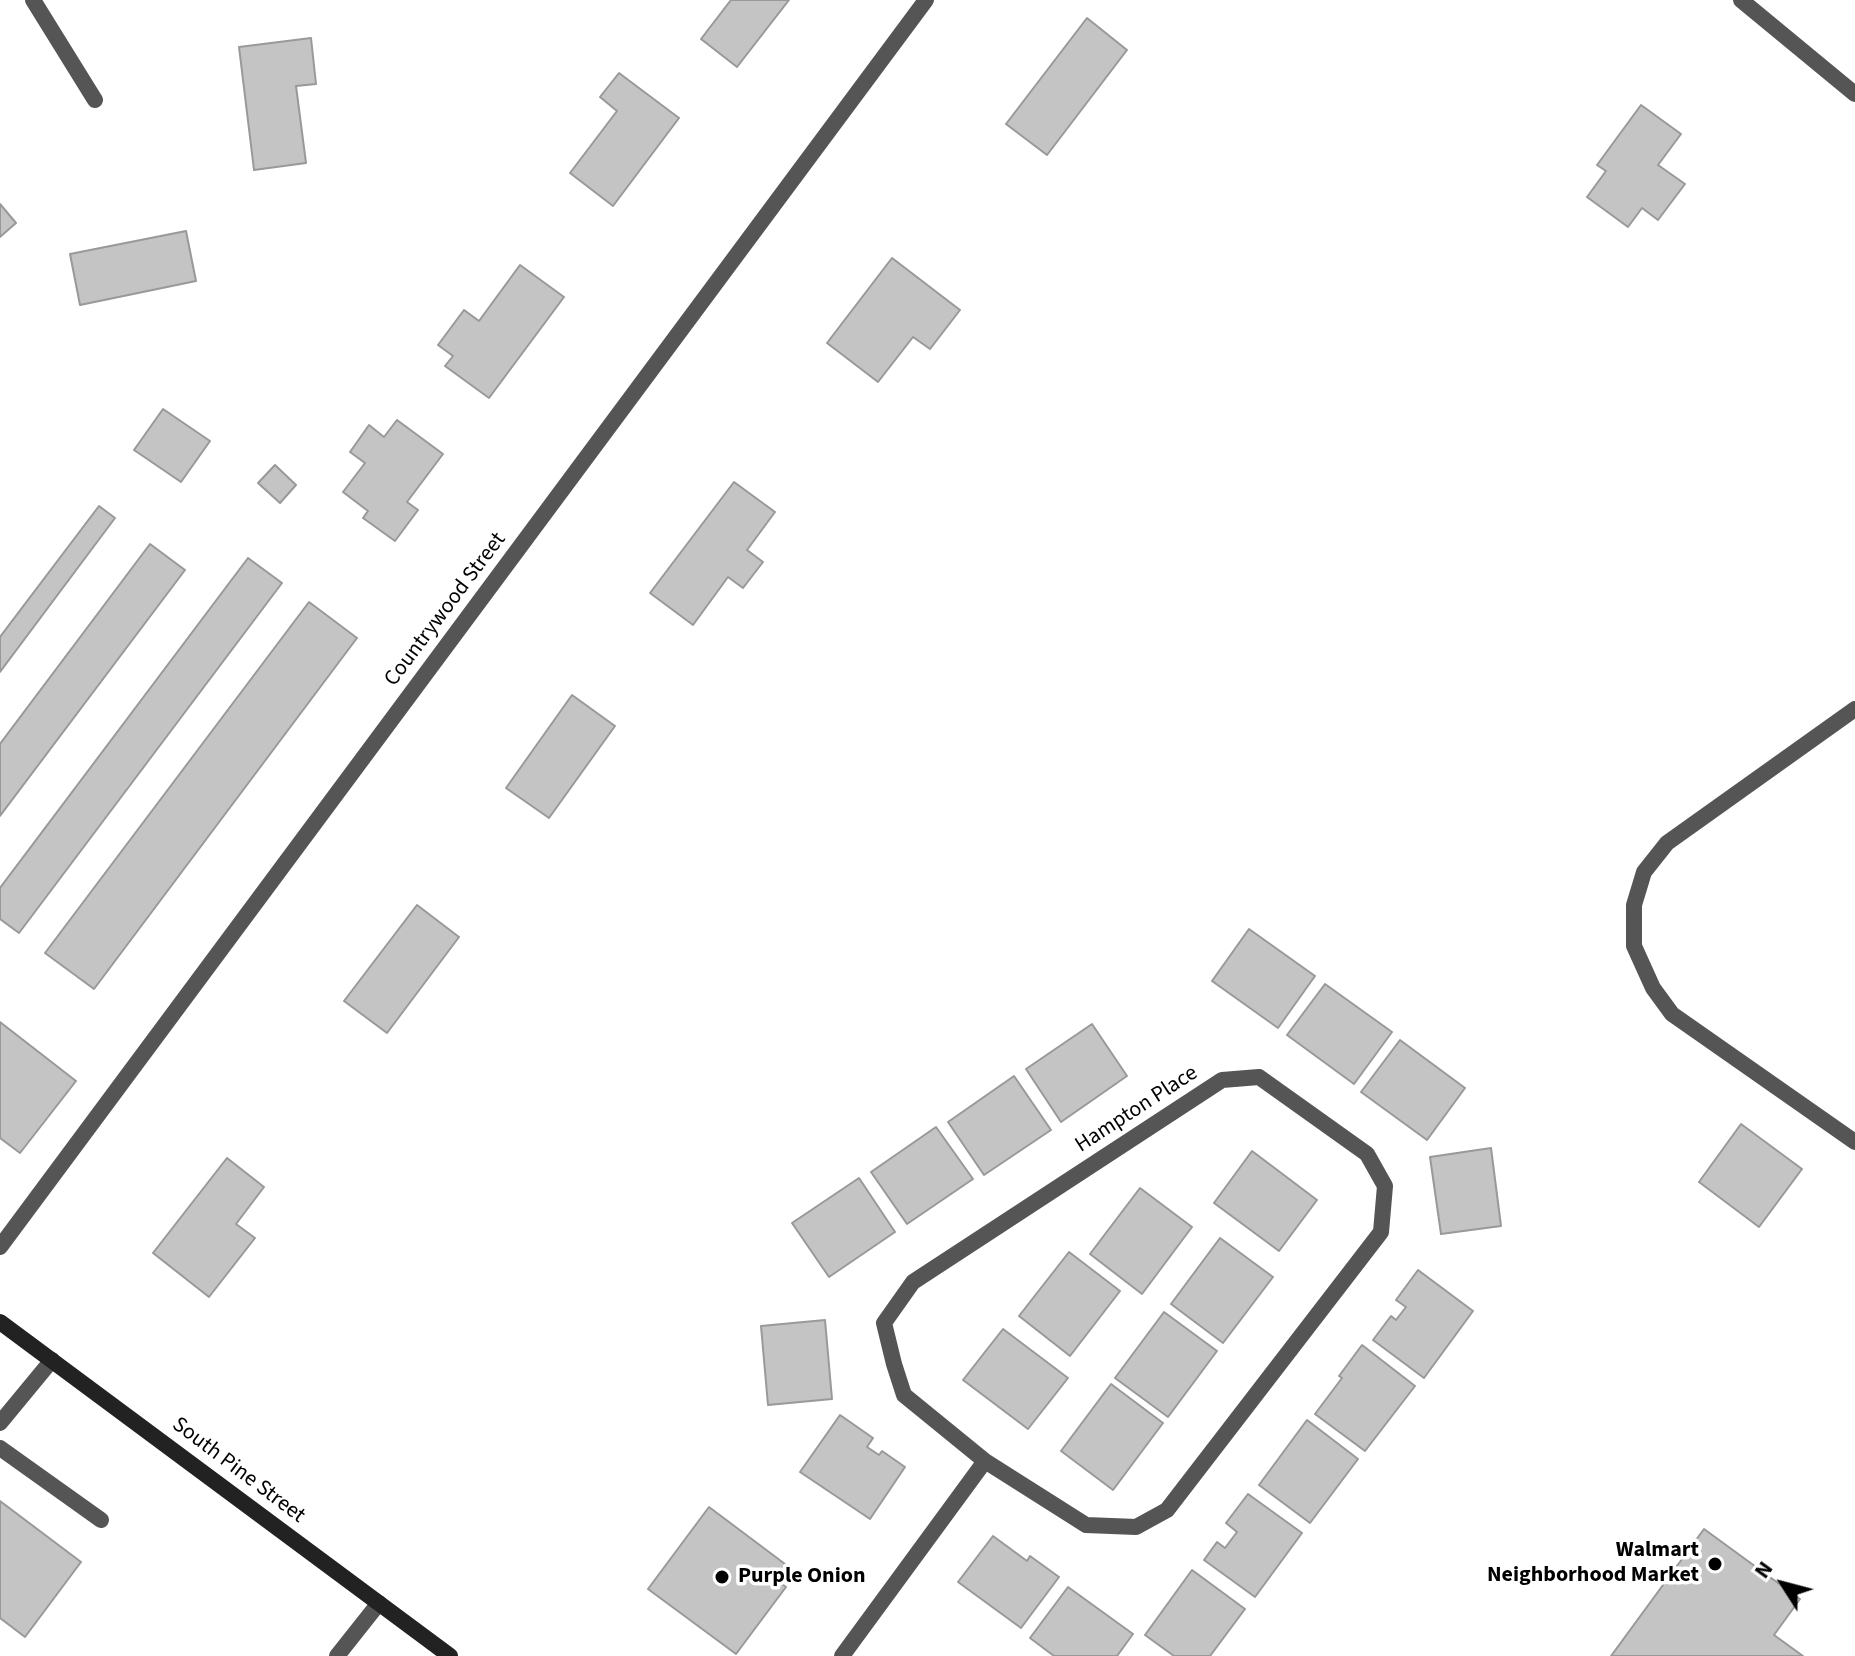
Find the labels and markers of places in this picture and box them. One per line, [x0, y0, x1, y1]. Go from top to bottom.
place label: Walmart Neighborhood Market [1487, 1538, 1699, 1590]
marker: Walmart Neighborhood Market [1706, 1555, 1724, 1573]
place label: Purple Onion [738, 1564, 866, 1590]
marker: Purple Onion [713, 1568, 731, 1586]

